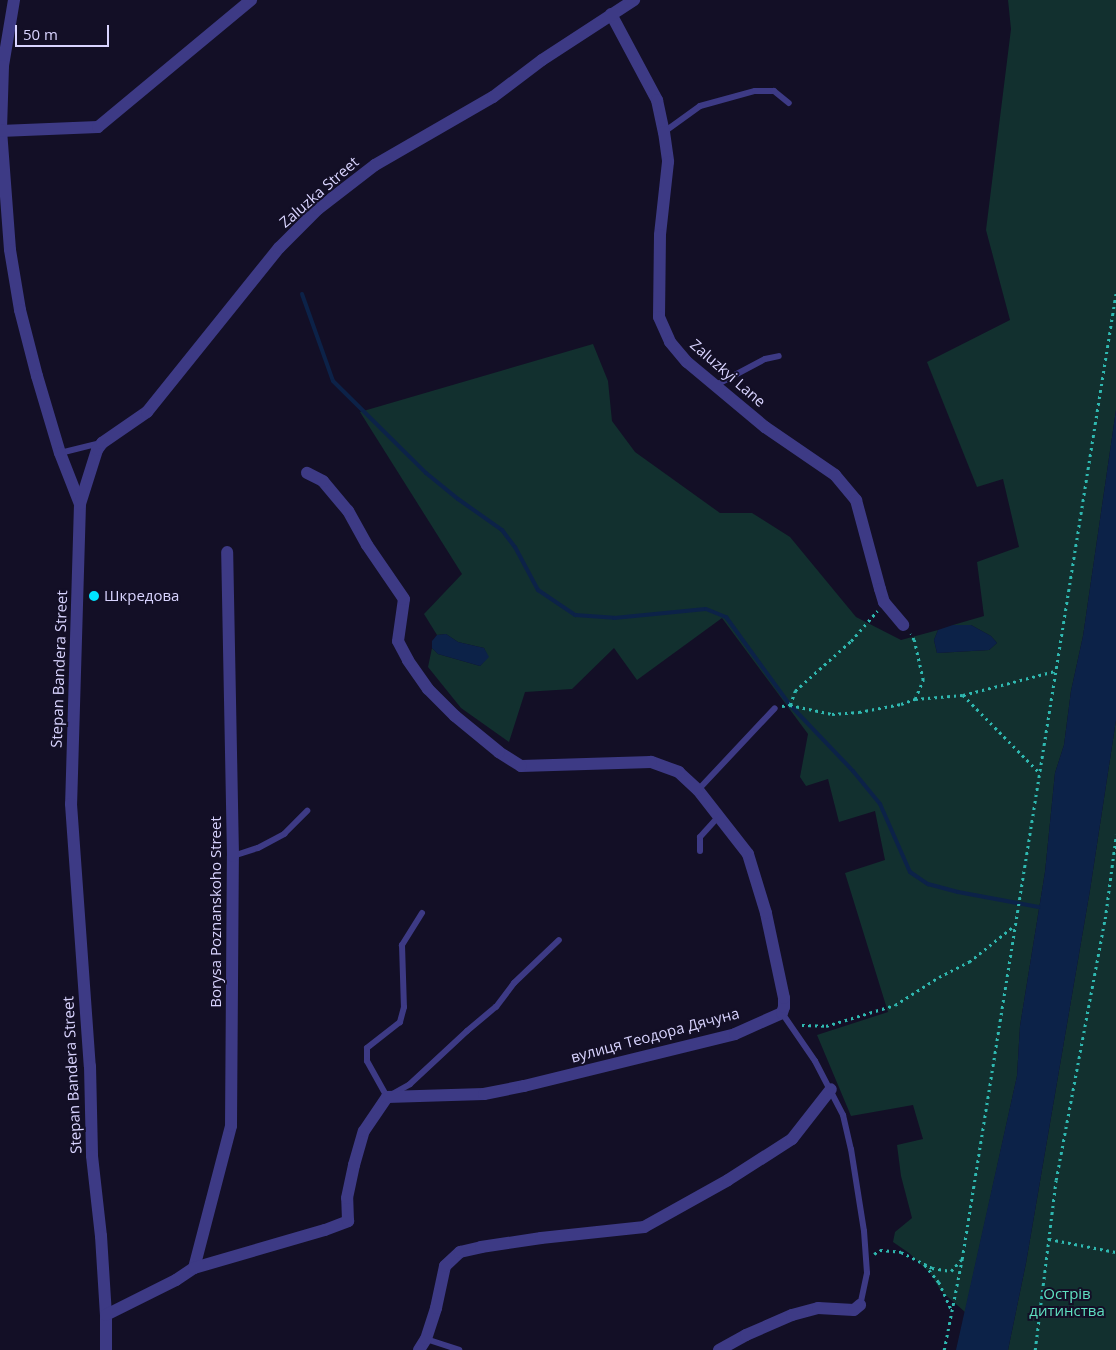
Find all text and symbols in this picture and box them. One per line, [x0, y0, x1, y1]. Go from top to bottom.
scale bar [18, 15, 111, 47]
text: 50 m [23, 24, 58, 44]
street label: Zaluzka Street [276, 153, 362, 231]
street label: Zaluzkyi Lane [687, 335, 769, 411]
place label: Шкредова [104, 587, 179, 605]
street label: Stepan Bandera Street [47, 590, 71, 748]
marker: Шкредова [88, 590, 100, 602]
street label: Borysa Poznanskoho Street [207, 816, 225, 1008]
street label: Stepan Bandera Street [59, 996, 85, 1154]
street label: вулиця Теодора Дячуна [569, 1004, 741, 1066]
park label: Острів дитинства [1029, 1284, 1105, 1319]

